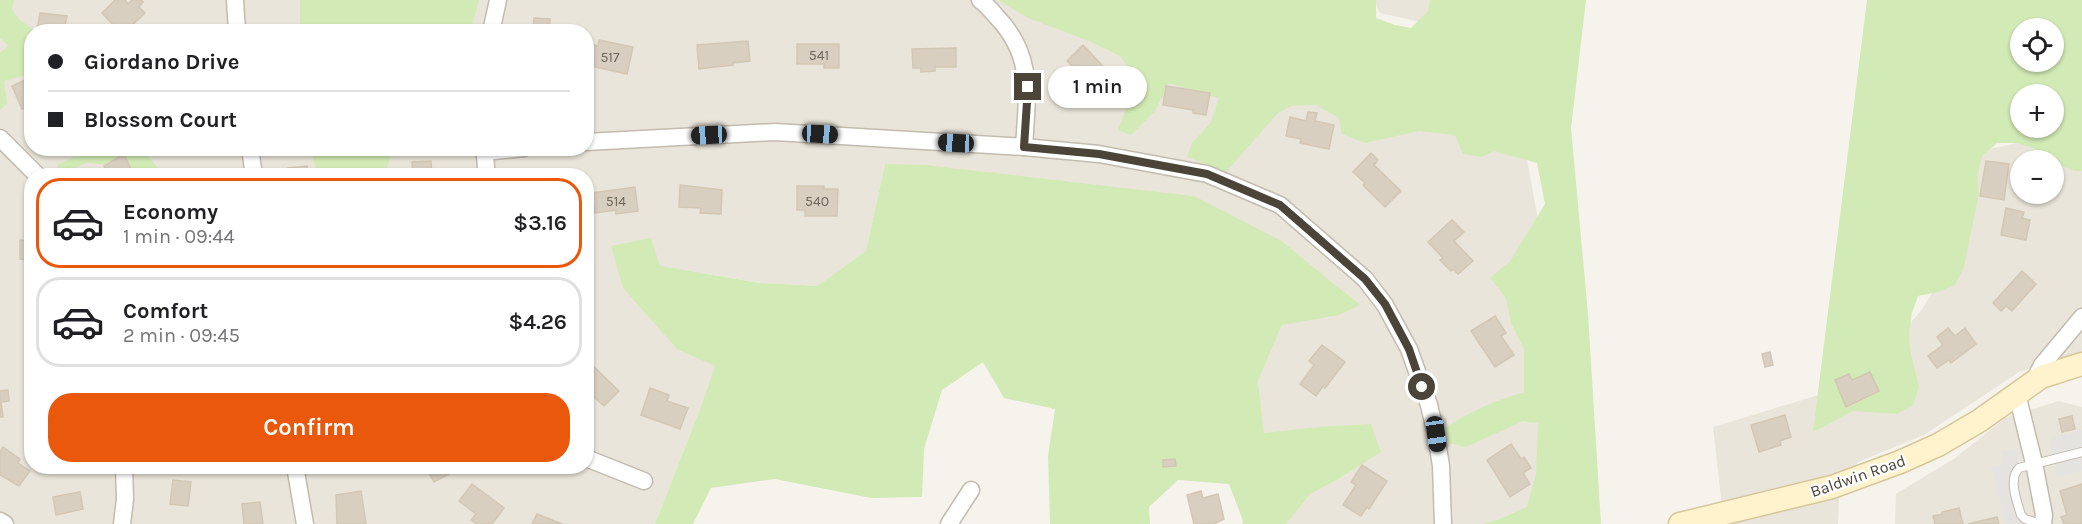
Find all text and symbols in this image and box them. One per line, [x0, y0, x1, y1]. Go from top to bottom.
map controls [2010, 18, 2064, 204]
button: locate [2010, 18, 2064, 72]
house number: 541 [809, 47, 829, 64]
text: Giordano Drive [84, 49, 239, 75]
house number: 517 [600, 49, 620, 66]
callout: 1 min [1049, 66, 1148, 108]
route end [1014, 73, 1041, 100]
text: 1 min [1073, 75, 1122, 98]
button: + [2010, 84, 2064, 138]
text: Blossom Court [84, 107, 237, 133]
car [802, 124, 838, 144]
car [691, 125, 727, 145]
car [938, 133, 974, 153]
button: − [2010, 150, 2064, 204]
house number: 514 [606, 193, 626, 210]
house number: 540 [805, 193, 829, 210]
icon: car [51, 196, 105, 250]
text: Economy [123, 199, 218, 225]
text: $3.16 [513, 210, 567, 236]
text: 1 min · 09:44 [123, 225, 235, 248]
icon: car [51, 295, 105, 349]
text: Comfort [123, 298, 208, 324]
text: $4.26 [509, 309, 567, 335]
text: 2 min · 09:45 [123, 324, 240, 347]
route start [1408, 373, 1435, 400]
button: Confirm [48, 393, 570, 462]
car [1425, 415, 1447, 453]
street label: Baldwin Road [1808, 451, 1908, 501]

